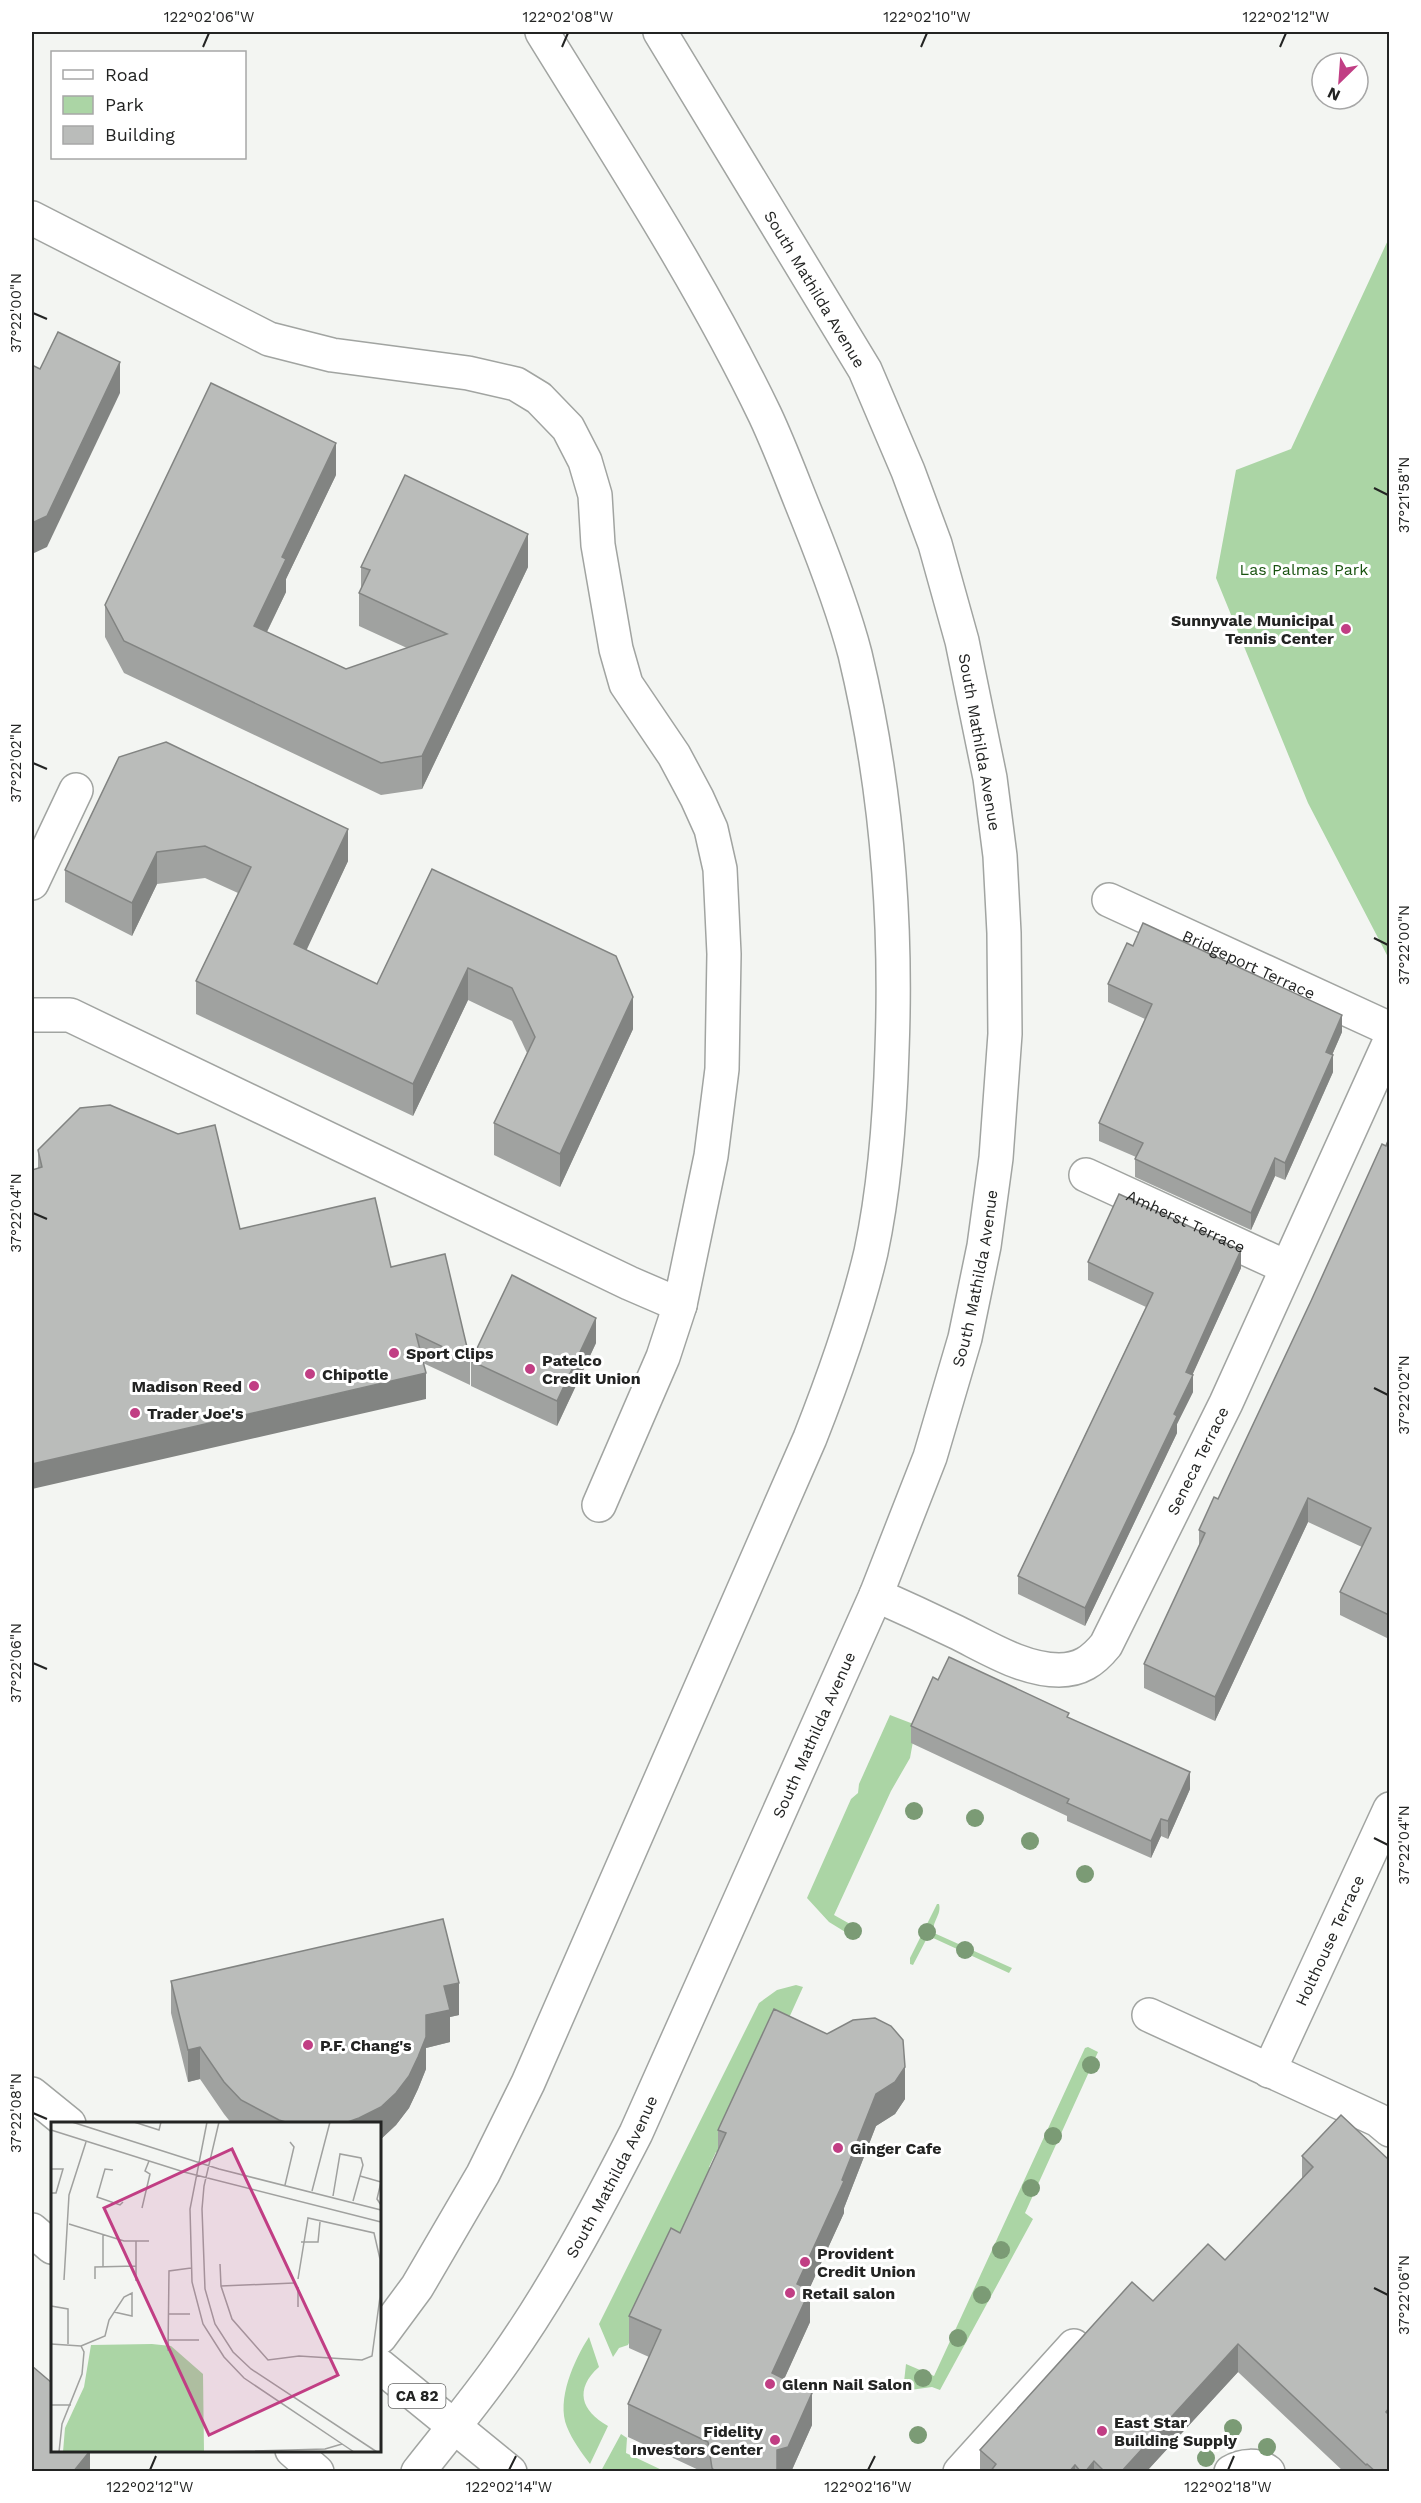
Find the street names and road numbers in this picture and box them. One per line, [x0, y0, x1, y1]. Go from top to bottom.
street label: South Mathilda Avenue [760, 207, 869, 371]
street label: South Mathilda Avenue [955, 652, 1004, 832]
street label: Bridgeport Terrace [1179, 926, 1318, 1003]
street label: Amherst Terrace [1123, 1186, 1248, 1257]
street label: South Mathilda Avenue [948, 1189, 1002, 1369]
street label: Seneca Terrace [1163, 1404, 1233, 1518]
street label: South Mathilda Avenue [769, 1649, 859, 1821]
street label: Holthouse Terrace [1291, 1872, 1368, 2009]
street label: South Mathilda Avenue [562, 2093, 661, 2261]
road number: CA 82 [388, 2384, 446, 2408]

